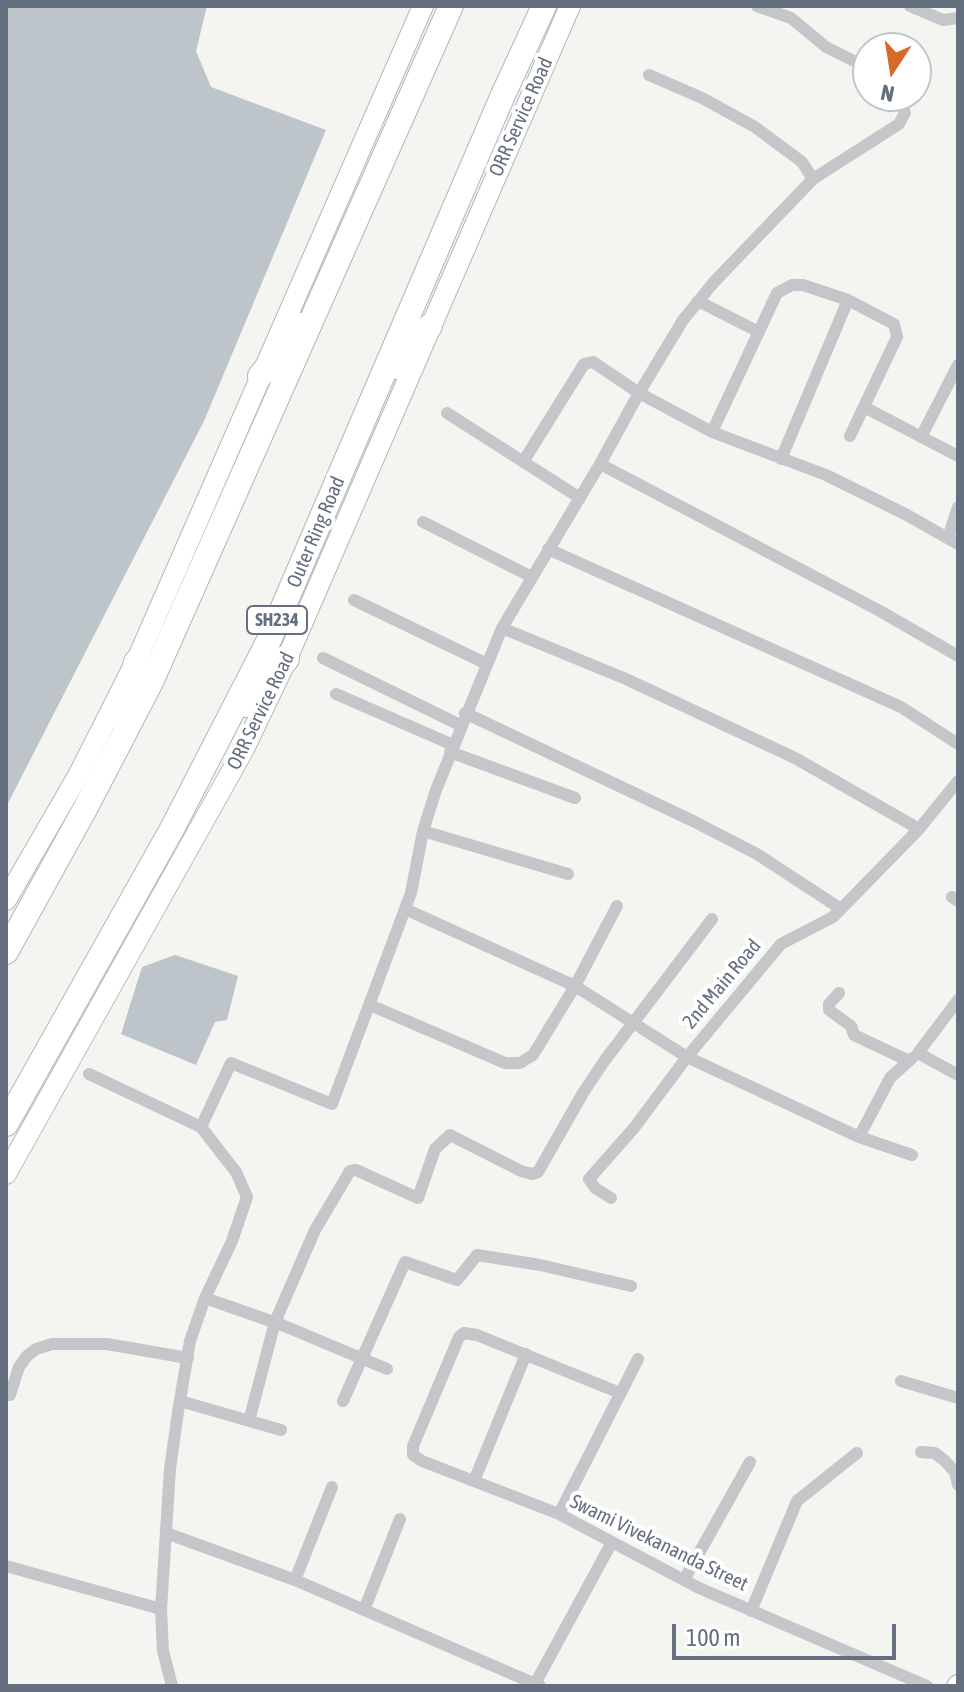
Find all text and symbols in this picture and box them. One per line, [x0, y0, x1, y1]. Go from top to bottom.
north arrow [852, 32, 932, 112]
street label: ORR Service Road [484, 54, 558, 180]
text: N [878, 79, 896, 108]
street label: Outer Ring Road [282, 473, 350, 591]
road number: SH234 [247, 606, 307, 634]
street label: ORR Service Road [222, 648, 300, 774]
street label: 2nd Main Road [678, 934, 766, 1034]
street label: Swami Vivekananda Street [566, 1490, 752, 1596]
scale bar [676, 1608, 900, 1658]
text: 100 m [686, 1624, 740, 1651]

